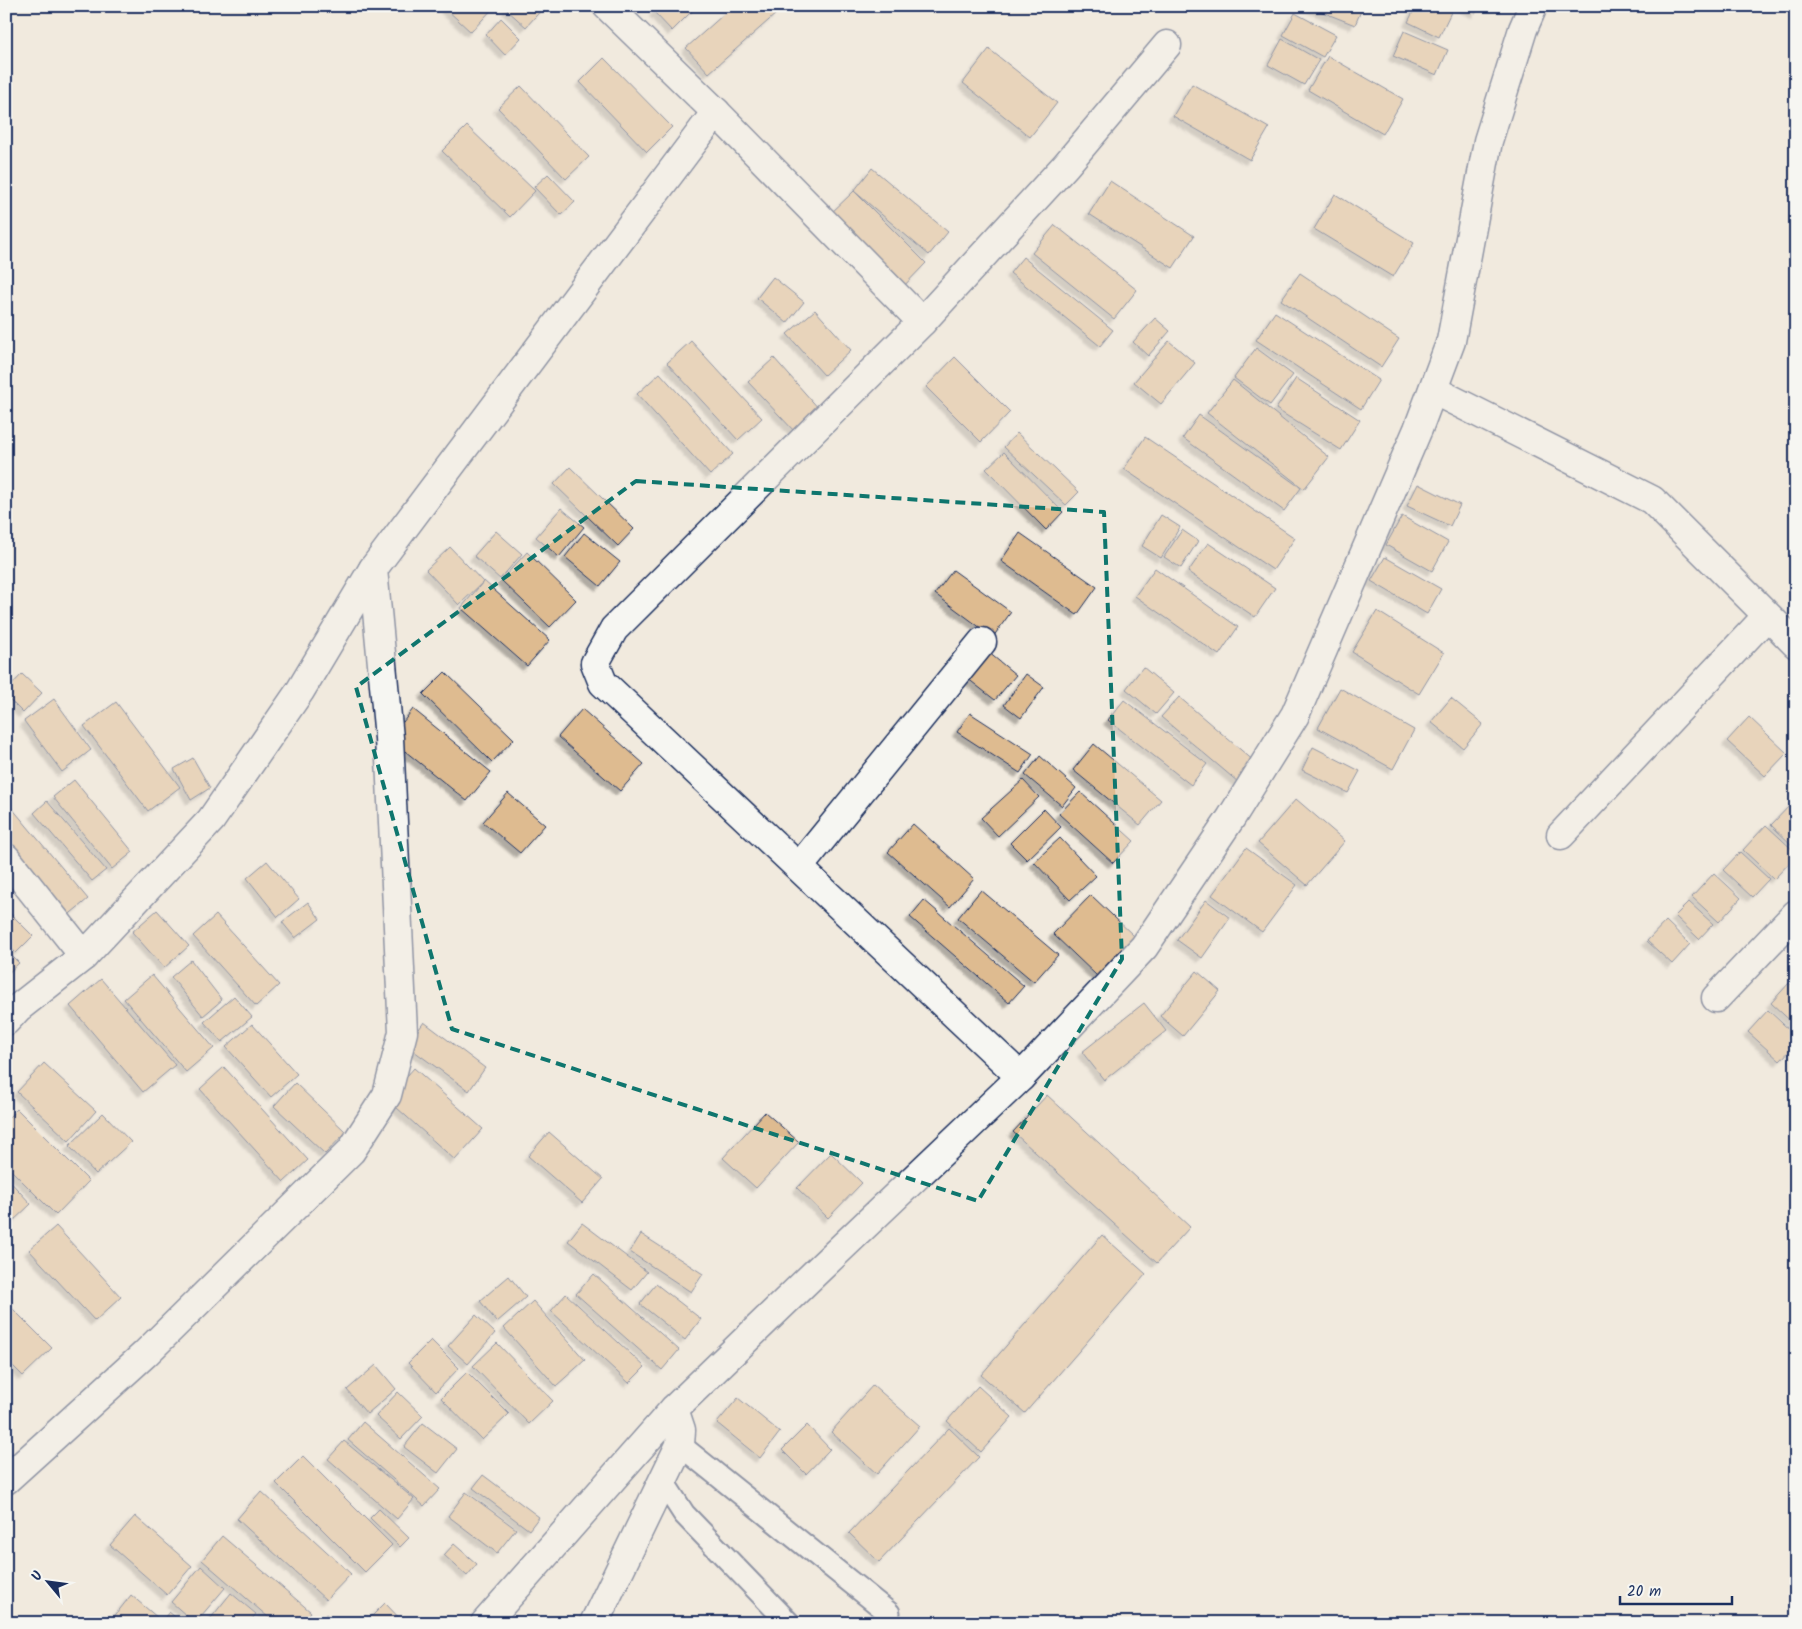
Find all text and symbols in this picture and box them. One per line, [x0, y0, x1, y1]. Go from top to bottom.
north arrow [22, 1556, 72, 1606]
text: U [26, 1567, 49, 1585]
scale bar [1620, 1574, 1732, 1606]
text: 20 m [1627, 1580, 1661, 1604]

